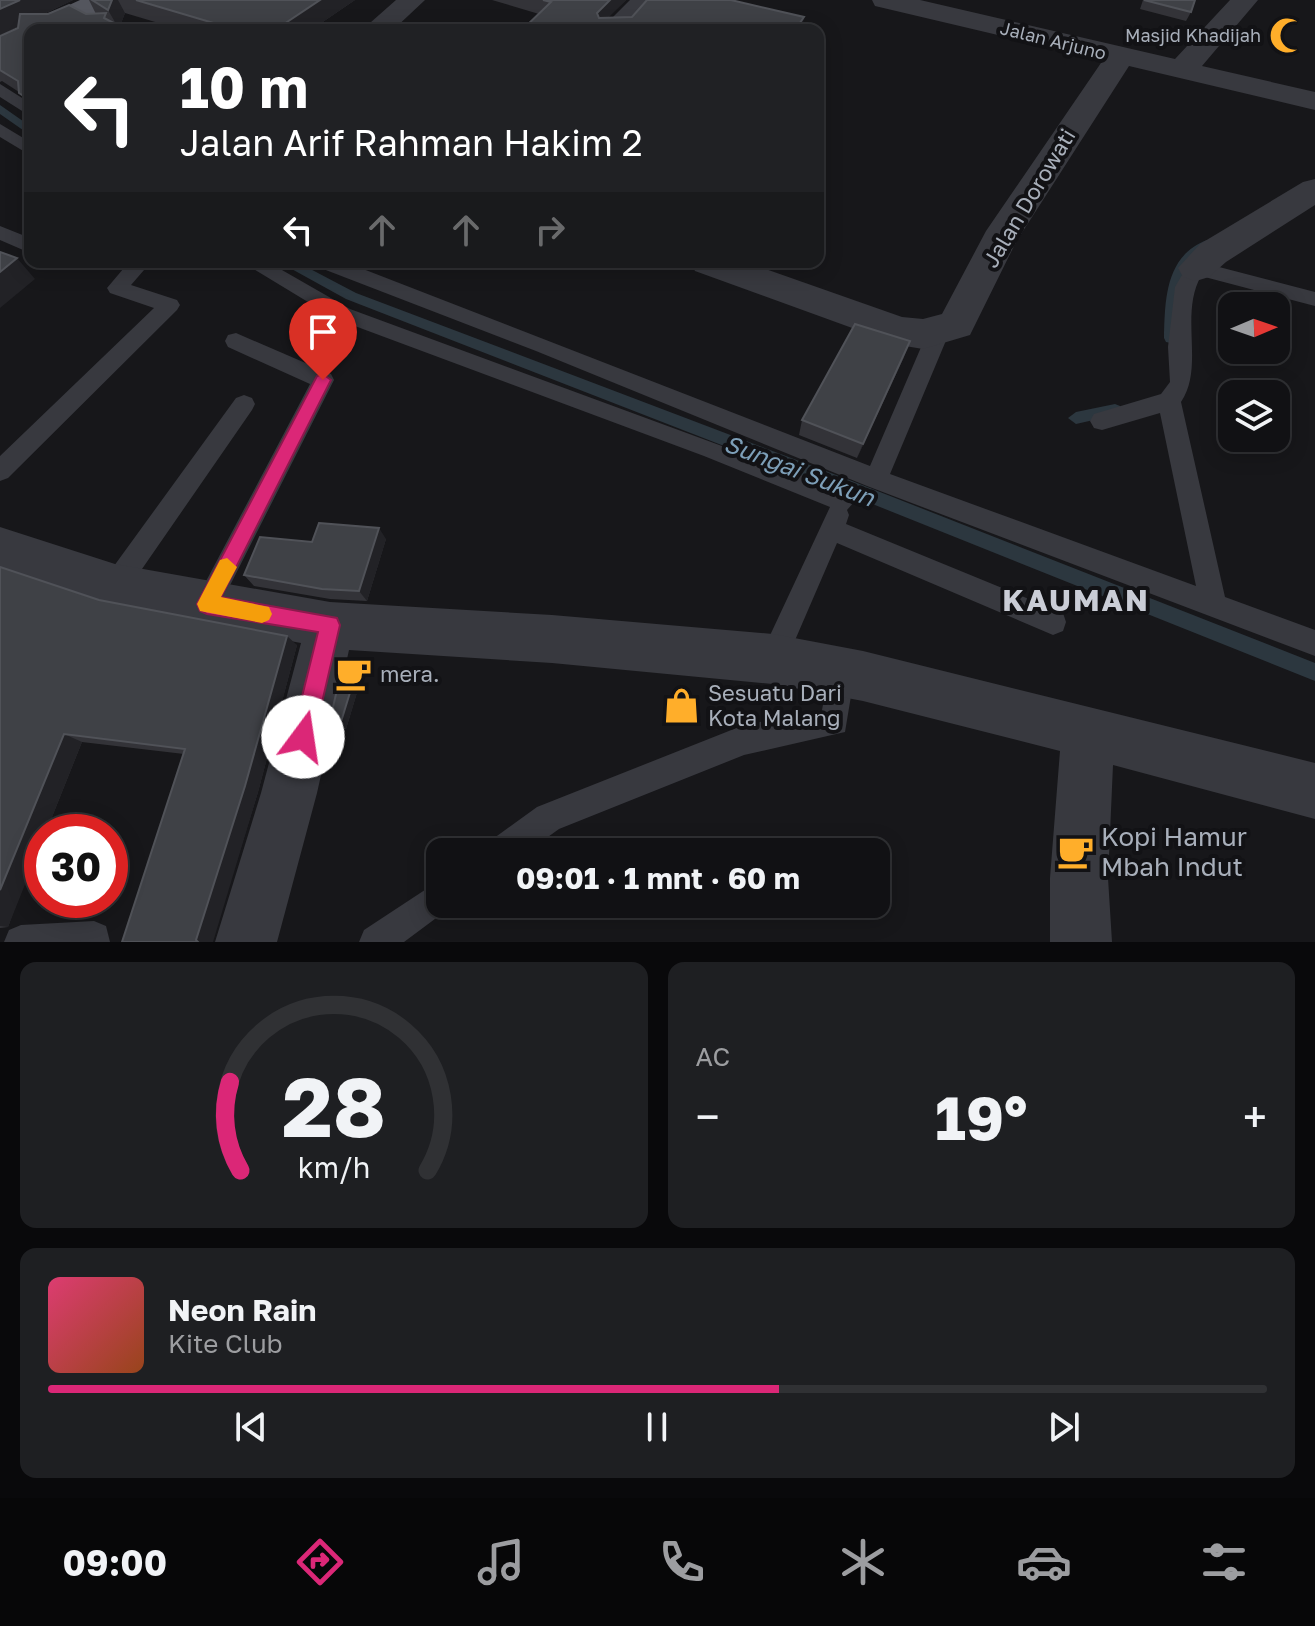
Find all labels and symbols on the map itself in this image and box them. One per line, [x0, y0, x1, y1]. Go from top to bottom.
street label: Jalan Arjuno [998, 16, 1108, 64]
mosque icon: Masjid Khadijah [1268, 17, 1306, 55]
place label: Masjid Khadijah [1125, 24, 1261, 46]
street label: Jalan Dorowati [976, 123, 1081, 272]
north arrow [1218, 292, 1290, 364]
pin [289, 298, 357, 380]
water label: Sungai Sukun [720, 428, 880, 513]
district label: KAUMAN [1002, 582, 1150, 618]
cafe icon: mera. [335, 655, 373, 693]
place label: mera. [380, 660, 440, 687]
place label: Sesuatu Dari Kota Malang [708, 679, 842, 731]
shop icon: Sesuatu Dari Kota Malang [663, 687, 701, 725]
position arrow [261, 695, 345, 779]
speed limit sign: 30 [24, 814, 128, 918]
place label: Kopi Hamur Mbah Indut [1101, 821, 1247, 882]
cafe icon: Kopi Hamur Mbah Indut [1056, 833, 1094, 871]

